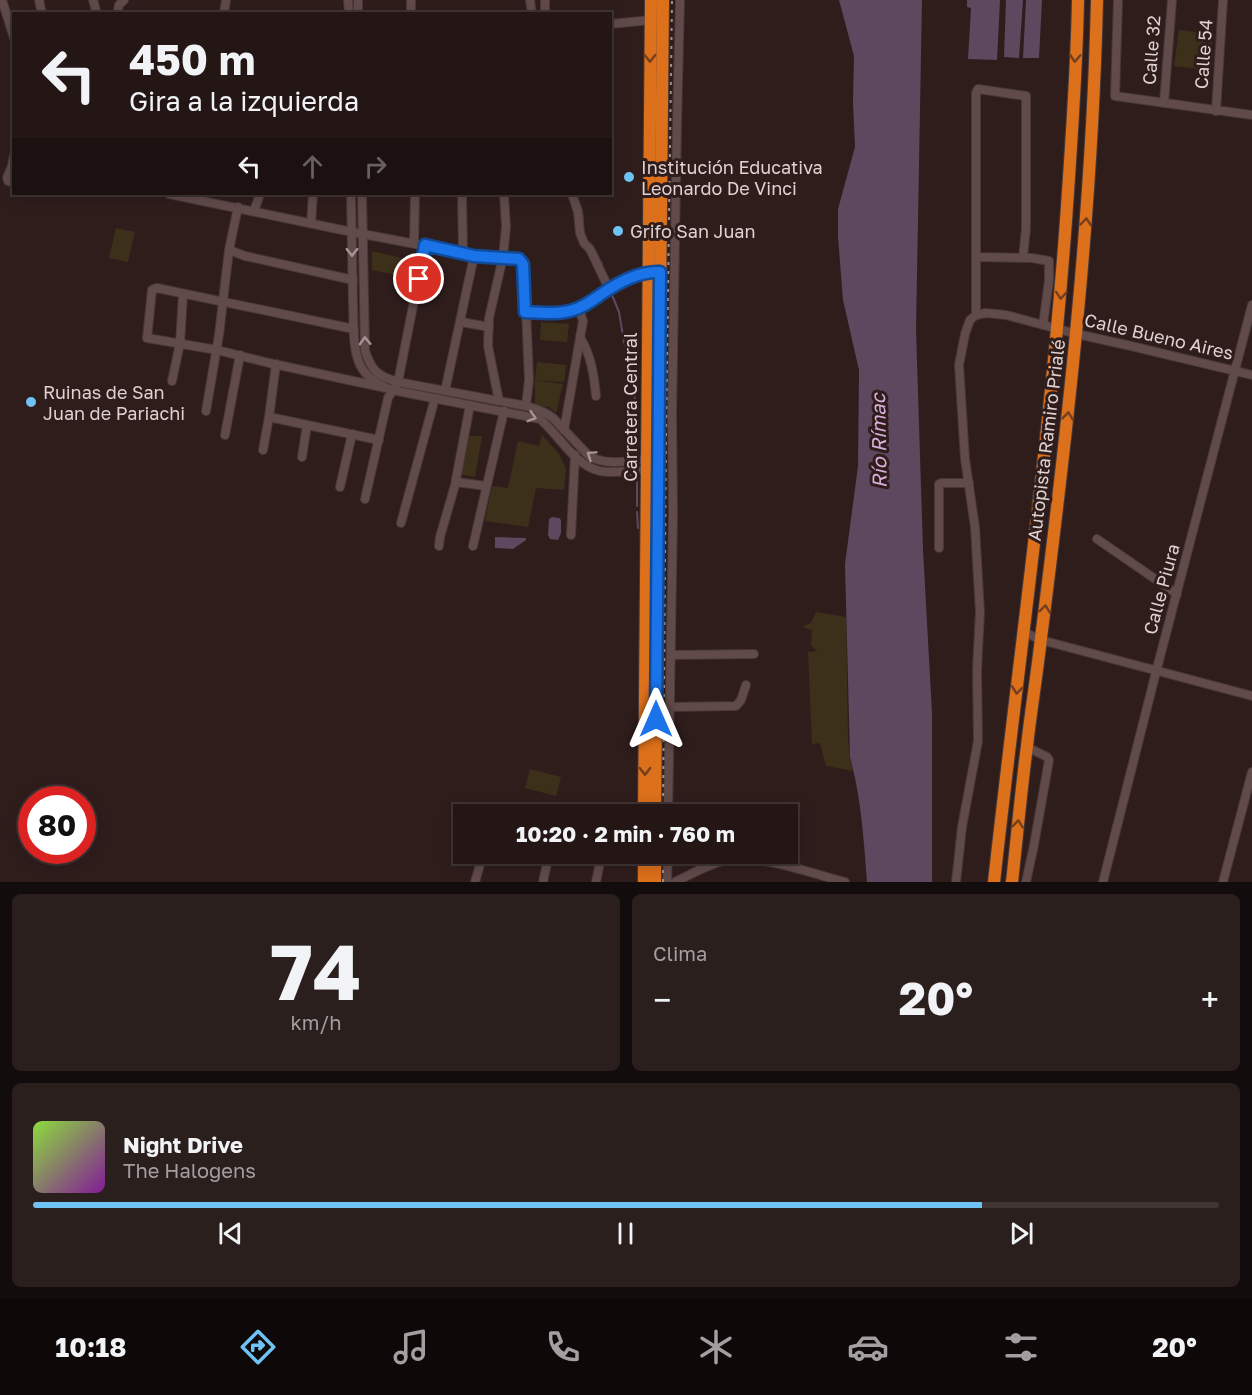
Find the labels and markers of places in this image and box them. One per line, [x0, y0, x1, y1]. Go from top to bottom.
place label: Institución Educativa Leonardo De Vinci [641, 156, 823, 199]
marker: Institución Educativa Leonardo De Vinci [622, 170, 636, 184]
place label: Grifo San Juan [630, 220, 756, 242]
marker: Grifo San Juan [611, 224, 625, 238]
pin [393, 253, 444, 304]
place label: Ruinas de San Juan de Pariachi [43, 381, 185, 424]
marker: Ruinas de San Juan de Pariachi [24, 395, 38, 409]

